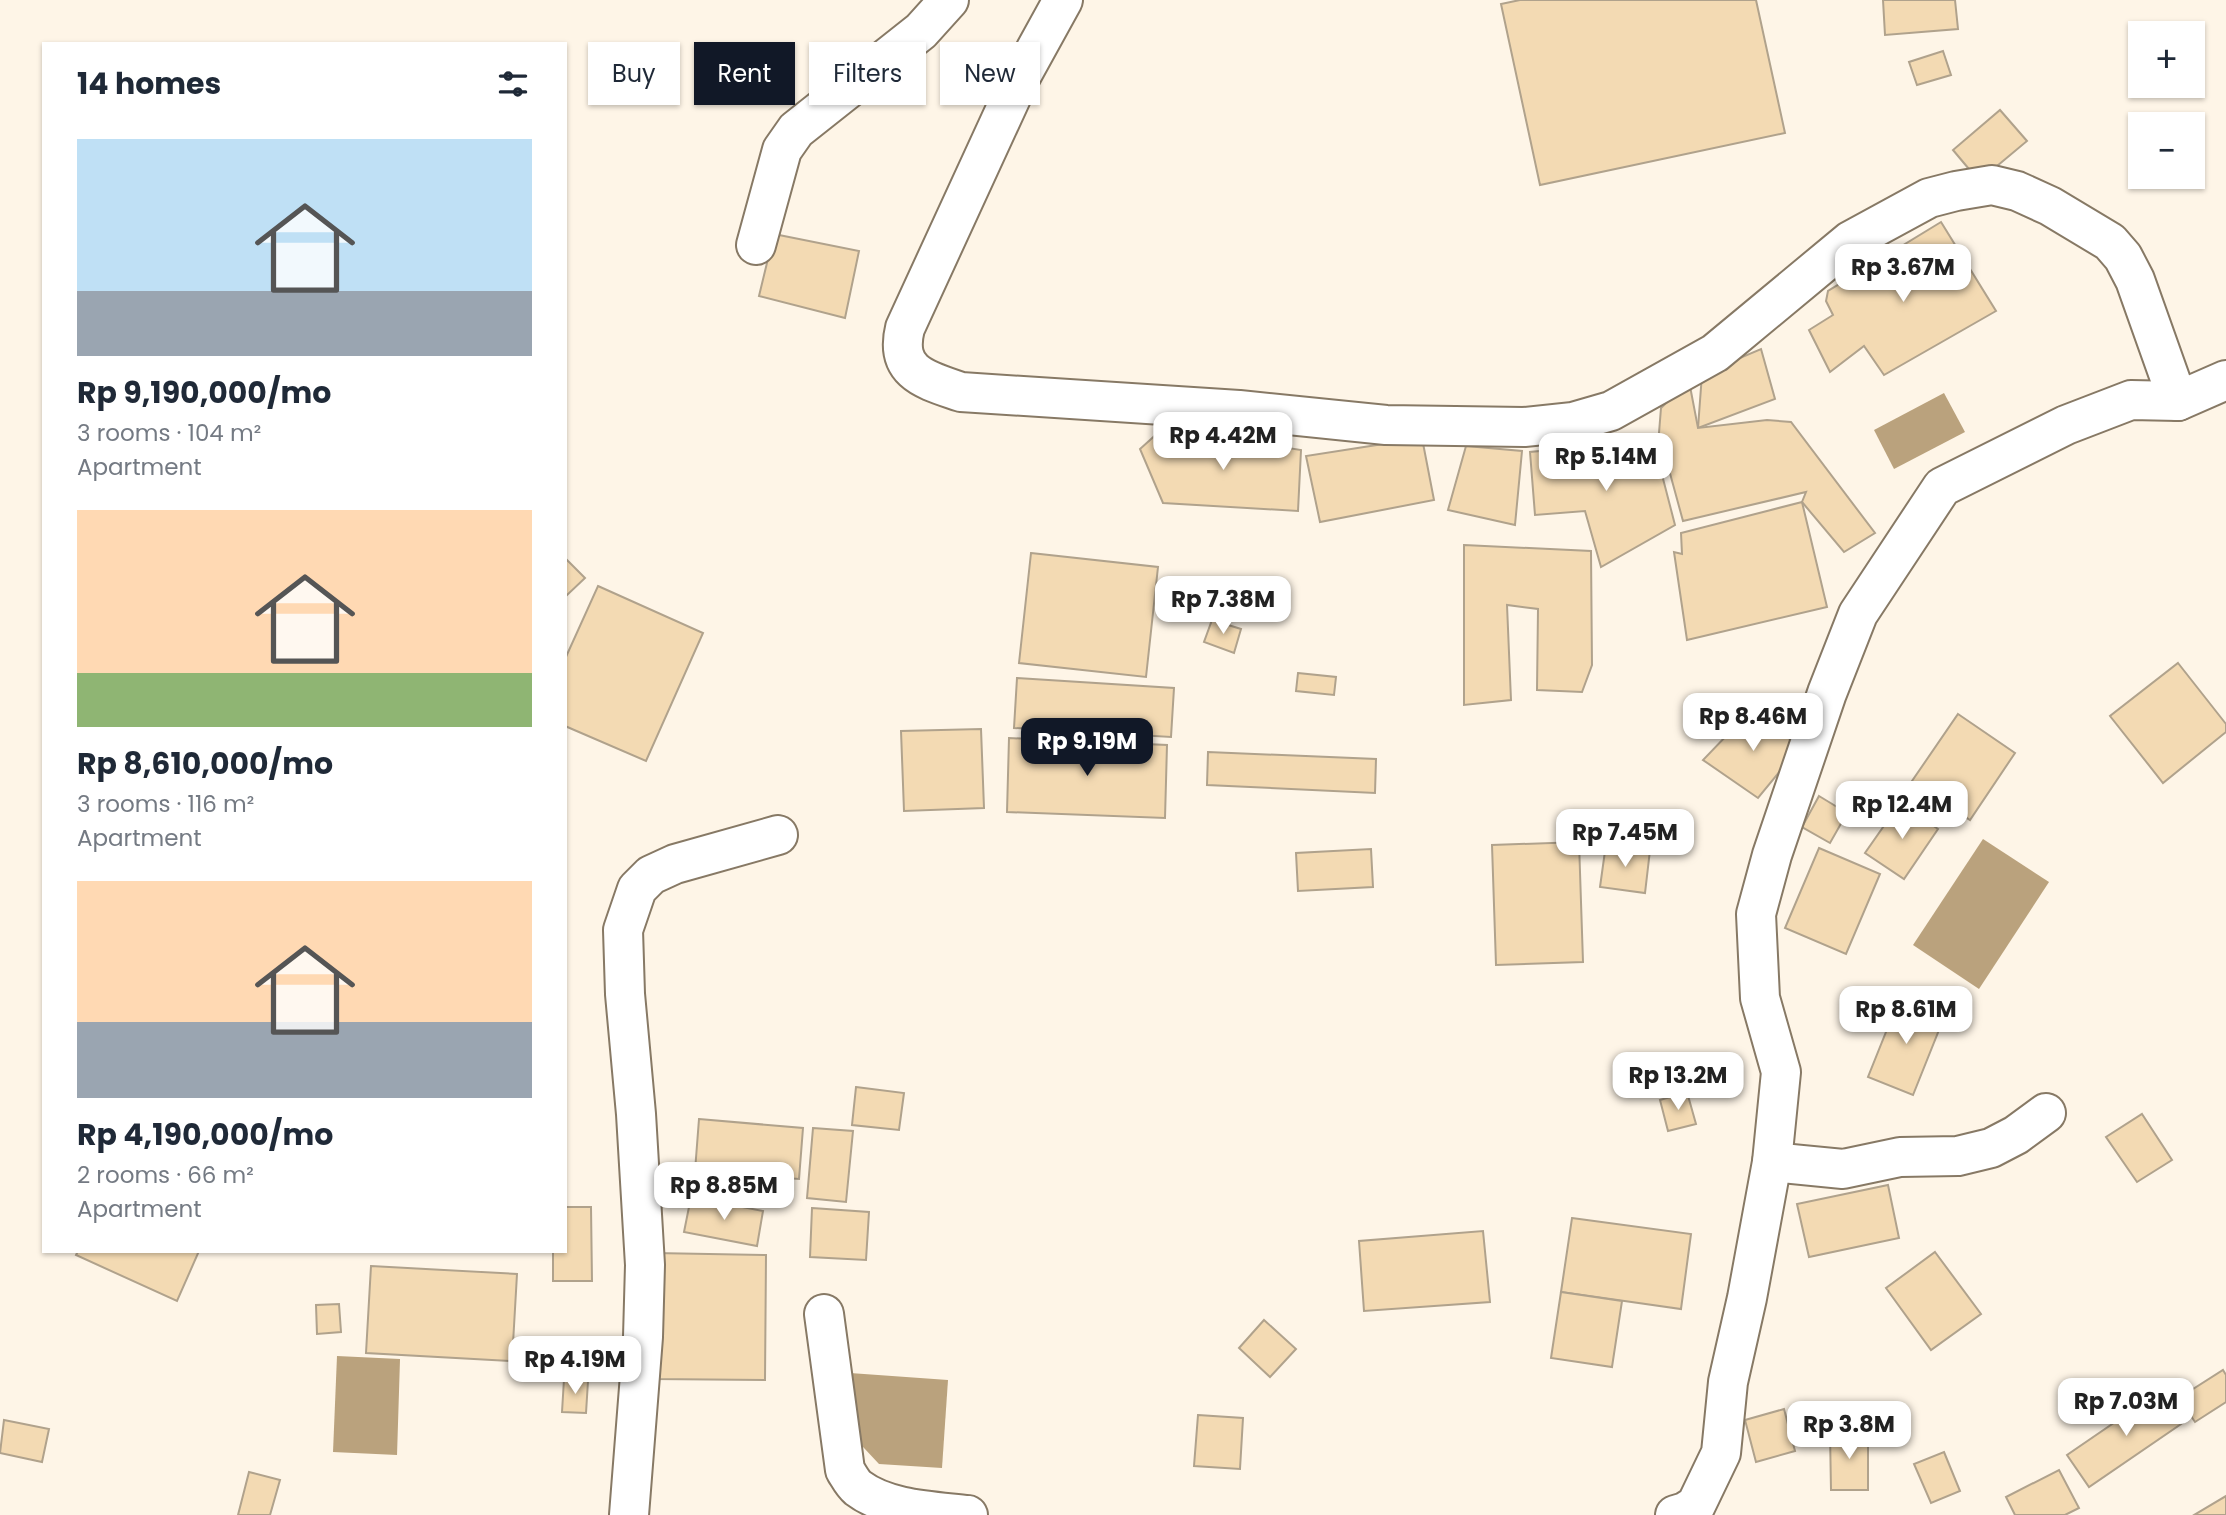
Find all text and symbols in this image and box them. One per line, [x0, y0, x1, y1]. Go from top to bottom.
map controls [2128, 21, 2205, 189]
button: + [2128, 21, 2205, 98]
chip: Buy [588, 42, 680, 105]
chip: Rent [694, 42, 795, 105]
chip: Filters [809, 42, 926, 105]
chip: New [940, 42, 1040, 105]
text: 14 homes [77, 62, 221, 105]
icon: filters [494, 65, 532, 103]
button: − [2128, 112, 2205, 189]
icon: home [242, 185, 368, 311]
pin: Rp 3.67M [1831, 244, 1975, 304]
text: Rp 3.67M [1851, 251, 1955, 283]
text: Rp 9,190,000/mo [77, 371, 331, 414]
pin: Rp 4.42M [1151, 412, 1295, 472]
text: 3 rooms · 104 m² [77, 417, 261, 449]
text: Rp 4.42M [1169, 419, 1277, 451]
pin: Rp 5.14M [1534, 434, 1678, 493]
text: Rp 5.14M [1555, 440, 1657, 472]
text: Apartment [77, 451, 202, 483]
icon: home [242, 556, 368, 682]
pin: Rp 7.38M [1151, 576, 1295, 636]
text: Rp 7.38M [1171, 583, 1275, 615]
pin: Rp 8.46M [1681, 694, 1825, 753]
text: Rp 8.46M [1699, 700, 1807, 732]
pin: Rp 9.19M [1015, 718, 1159, 778]
text: Rp 9.19M [1037, 725, 1137, 757]
text: Rp 8,610,000/mo [77, 742, 333, 785]
pin: Rp 12.4M [1830, 782, 1974, 841]
text: 3 rooms · 116 m² [77, 788, 254, 820]
text: Rp 12.4M [1852, 788, 1952, 820]
pin: Rp 7.45M [1553, 810, 1697, 869]
text: Rp 7.45M [1572, 816, 1678, 848]
text: Apartment [77, 822, 202, 854]
icon: home [242, 927, 368, 1053]
pin: Rp 8.61M [1834, 986, 1978, 1046]
text: Rp 8.61M [1855, 993, 1957, 1025]
pin: Rp 13.2M [1606, 1052, 1750, 1112]
text: Rp 13.2M [1629, 1059, 1727, 1091]
text: Rp 4,190,000/mo [77, 1113, 333, 1156]
text: 2 rooms · 66 m² [77, 1159, 254, 1191]
pin: Rp 8.85M [652, 1162, 796, 1222]
text: Rp 8.85M [670, 1169, 778, 1201]
text: Apartment [77, 1193, 202, 1225]
pin: Rp 4.19M [503, 1336, 647, 1396]
text: Rp 4.19M [524, 1343, 626, 1375]
pin: Rp 7.03M [2054, 1378, 2198, 1438]
text: Rp 7.03M [2074, 1385, 2178, 1417]
pin: Rp 3.8M [1784, 1402, 1914, 1461]
text: Rp 3.8M [1803, 1408, 1895, 1440]

